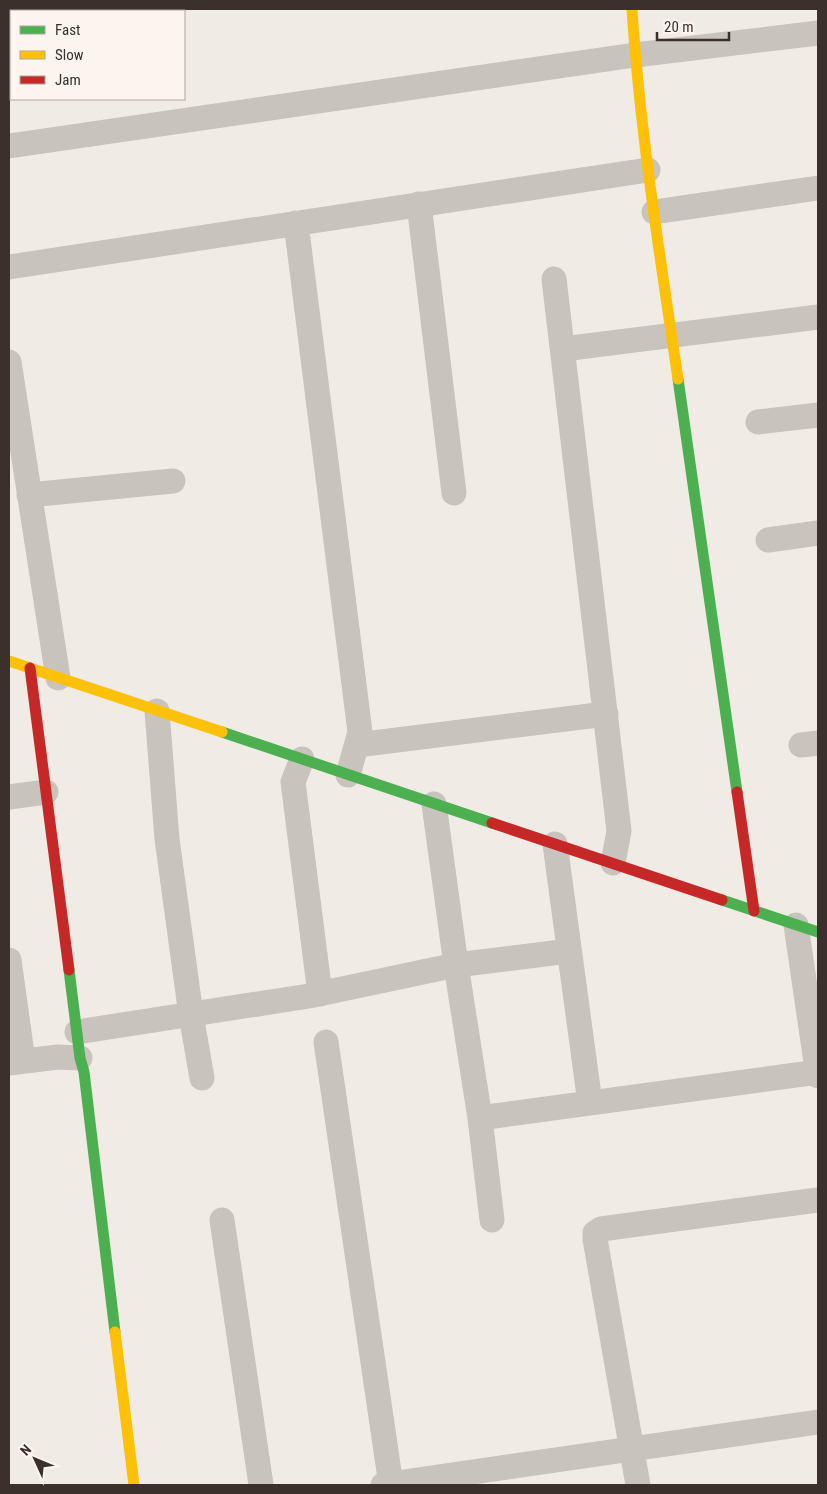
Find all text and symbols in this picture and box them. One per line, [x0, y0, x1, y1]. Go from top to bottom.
legend [10, 10, 185, 100]
scale bar [657, 10, 730, 42]
text: 20 m [664, 18, 694, 36]
text: Fast [55, 21, 80, 39]
text: Slow [55, 46, 84, 64]
text: Jam [55, 71, 81, 89]
north arrow [10, 1434, 60, 1484]
text: N [17, 1441, 34, 1459]

